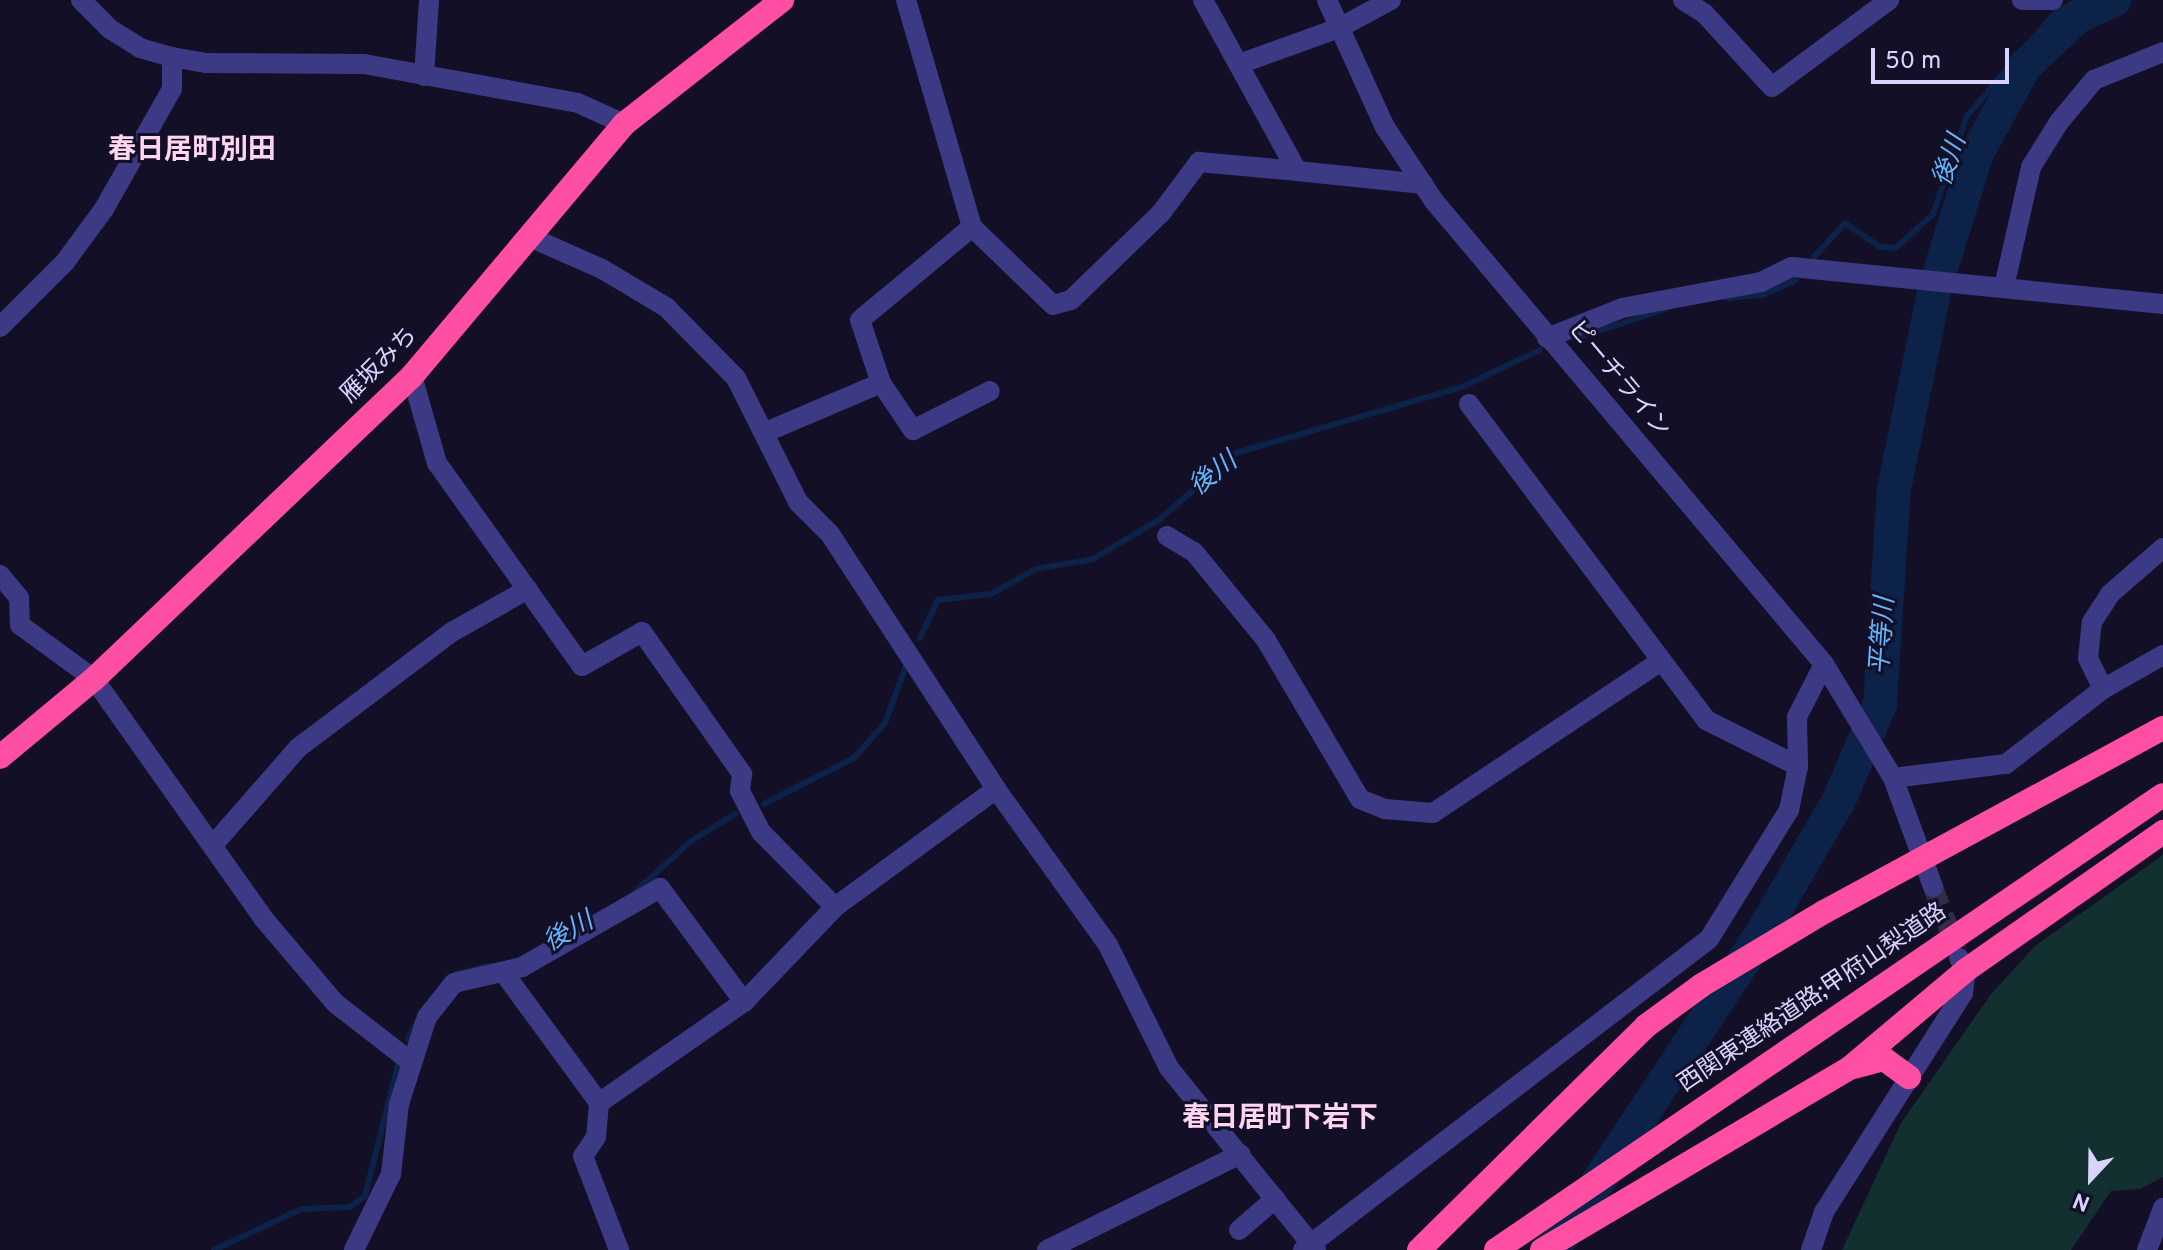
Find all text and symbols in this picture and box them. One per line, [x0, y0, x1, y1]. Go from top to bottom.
scale bar [1875, 32, 2013, 82]
text: 50 m [1885, 47, 1941, 77]
water label: 後川 [1928, 131, 1974, 191]
district label: 春日居町別田 [108, 134, 276, 168]
street label: ピーチライン [1561, 316, 1675, 444]
street label: 雁坂みち [336, 322, 424, 410]
water label: 後川 [1184, 447, 1244, 503]
water label: 平等川 [1866, 596, 1902, 676]
street label: 西関東連絡道路;甲府山梨道路 [1673, 898, 1953, 1100]
water label: 後川 [539, 907, 599, 959]
district label: 春日居町下岩下 [1182, 1102, 1378, 1136]
north arrow [2051, 1138, 2131, 1218]
text: N [2069, 1185, 2094, 1216]

